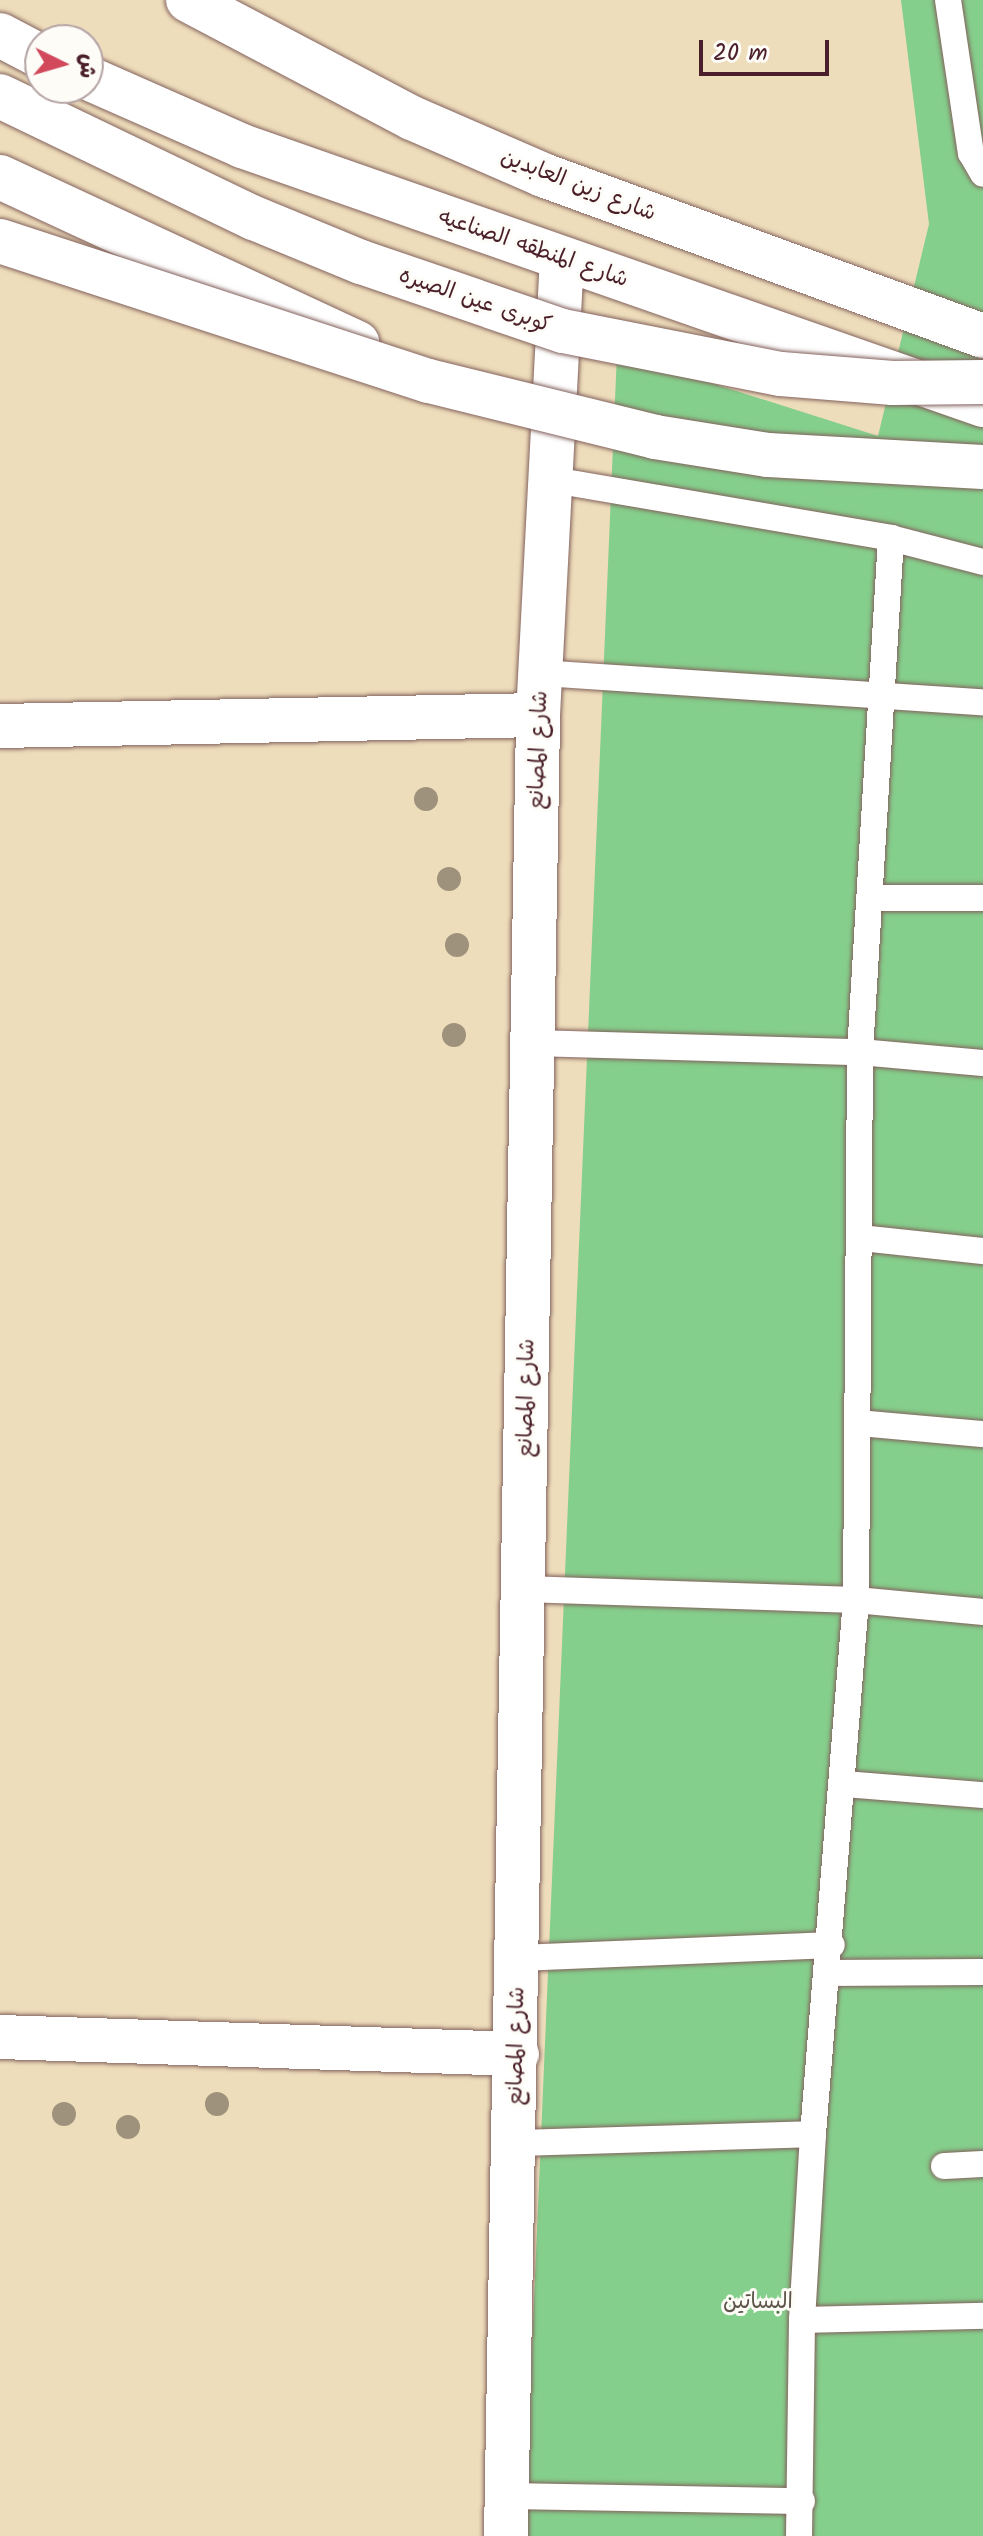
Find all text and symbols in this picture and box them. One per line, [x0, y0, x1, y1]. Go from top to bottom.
north arrow [24, 24, 104, 104]
scale bar [703, 24, 833, 74]
text: 20 m [713, 34, 768, 73]
text: ش [68, 52, 105, 80]
street label: شارع زين العابدين [497, 144, 659, 228]
street label: شارع المنطقه الصناعيه [435, 204, 631, 294]
street label: كوبرى عين الصيره [395, 263, 555, 339]
street label: شارع المصانع [524, 690, 554, 810]
street label: شارع المصانع [513, 1338, 541, 1458]
street label: شارع المصانع [503, 1986, 531, 2106]
park label: البساتين [723, 2290, 793, 2316]

